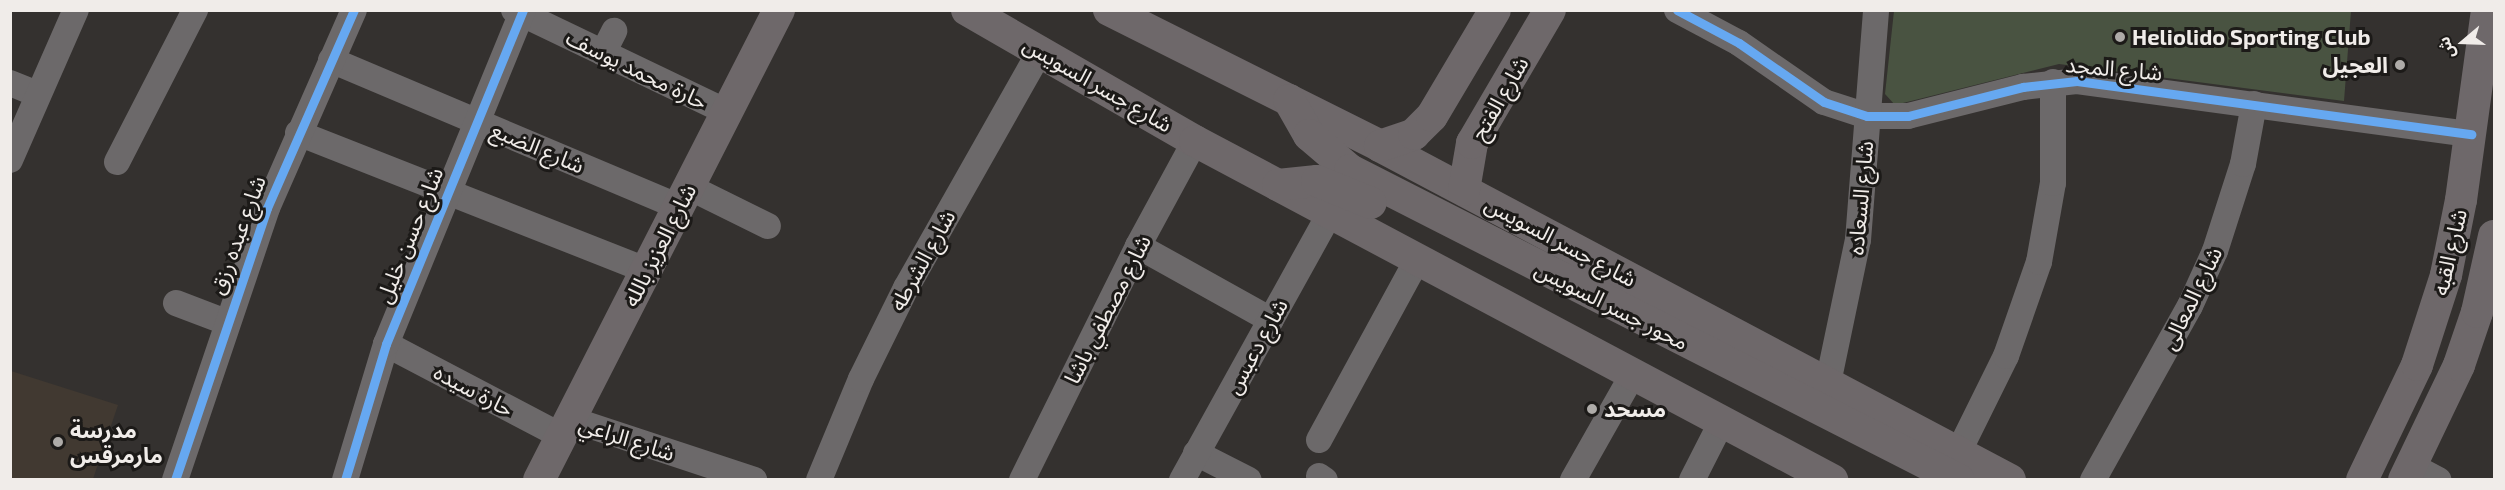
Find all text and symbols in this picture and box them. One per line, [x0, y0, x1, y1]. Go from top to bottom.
north arrow [2433, 12, 2493, 72]
street label: حارة محمد يوسف [562, 23, 712, 115]
place label: Heliolido Sporting Club [2132, 24, 2371, 50]
marker: Heliolido Sporting Club [2113, 30, 2127, 44]
street label: شارع جسر السويس [1019, 31, 1177, 137]
text: ش [2433, 35, 2458, 61]
street label: شارع المجد [2064, 51, 2164, 85]
street label: شارع الفتح [1465, 52, 1533, 144]
place label: العجيل [2323, 52, 2388, 78]
marker: العجيل [2393, 58, 2407, 72]
street label: شارع الضبع [487, 116, 589, 178]
street label: شارع السعاده [1842, 140, 1878, 256]
street label: شارع حسن خليل [370, 163, 448, 307]
street label: شارع عبده رزق [203, 172, 271, 298]
street label: شارع العزيز بالله [617, 179, 701, 311]
street label: شارع جسر السويس [1481, 190, 1641, 292]
street label: شارع الشرطه [884, 205, 960, 315]
street label: شارع القبه [2426, 206, 2472, 298]
street label: شارع مصطفي باشا [1058, 230, 1156, 388]
street label: شارع المعالى [2155, 242, 2227, 354]
street label: محور جسر السويس [1531, 255, 1693, 355]
street label: شارع دعبس [1219, 294, 1293, 398]
street label: حارة سيده [430, 358, 518, 422]
place label: مسحد [1604, 396, 1666, 422]
marker: مسحد [1585, 402, 1599, 416]
street label: شارع الراعي [576, 410, 678, 466]
place label: مدرسة مارمرقس [70, 416, 163, 468]
marker: مدرسة مارمرقس [51, 435, 65, 449]

